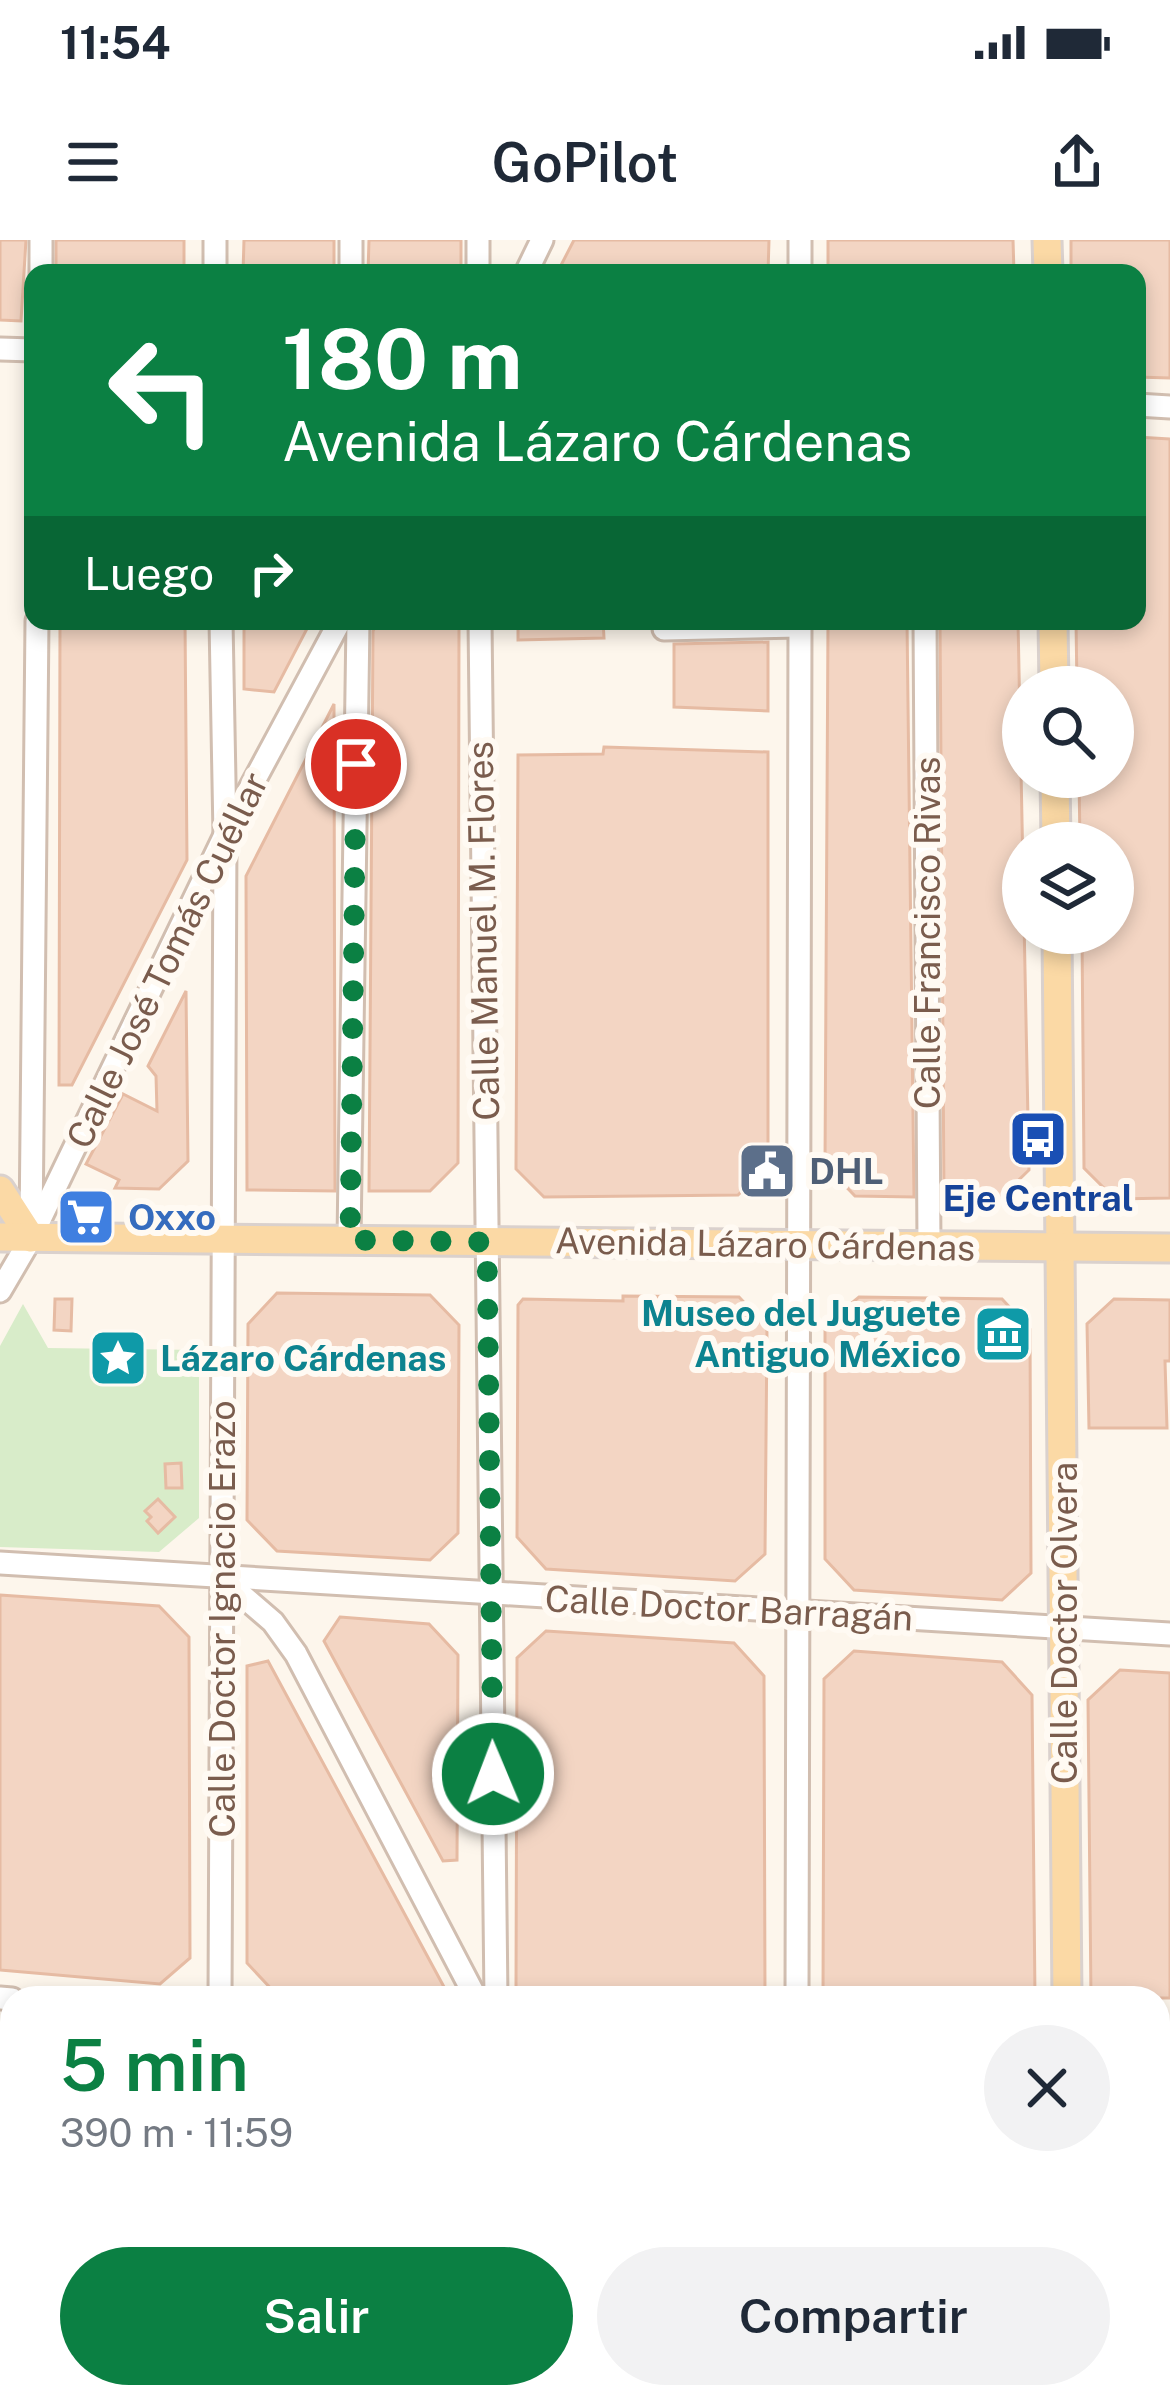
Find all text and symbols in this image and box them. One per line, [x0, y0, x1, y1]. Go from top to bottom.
text: 11:54 [60, 16, 171, 69]
icon: menu [60, 129, 126, 195]
icon: share [1044, 129, 1110, 195]
text: GoPilot [492, 131, 678, 194]
text: 180 m [282, 309, 522, 408]
icon: left [84, 312, 240, 468]
text: Avenida Lázaro Cárdenas [282, 410, 912, 473]
icon: right [238, 540, 304, 606]
text: Luego [84, 547, 214, 600]
map controls [1002, 666, 1134, 954]
button: search [1002, 666, 1134, 798]
pin [305, 713, 407, 815]
icon: arrive [323, 731, 389, 797]
street label: Calle Manuel M. Flores [459, 741, 507, 1121]
street label: Calle Francisco Rivas [906, 757, 948, 1109]
street label: Calle José Tomás Cuéllar [58, 765, 276, 1155]
button: layers [1002, 822, 1134, 954]
bus stop icon: Eje Central [1007, 1108, 1069, 1170]
public building icon: DHL [736, 1140, 798, 1202]
place label: DHL [809, 1150, 883, 1192]
place label: Eje Central [942, 1177, 1134, 1219]
supermarket icon: Oxxo [55, 1186, 117, 1248]
place label: Oxxo [128, 1196, 216, 1238]
street label: Avenida Lázaro Cárdenas [555, 1219, 975, 1269]
place label: Museo del Juguete Antiguo México [641, 1292, 961, 1375]
museum icon: Museo del Juguete Antiguo México [972, 1303, 1034, 1365]
place icon: Lázaro Cárdenas [87, 1327, 149, 1389]
place label: Lázaro Cárdenas [160, 1337, 447, 1379]
street label: Calle Doctor Ignacio Erazo [201, 1400, 243, 1838]
street label: Calle Doctor Olvera [1043, 1462, 1085, 1784]
street label: Calle Doctor Barragán [544, 1577, 914, 1639]
position arrow [430, 1711, 556, 1837]
text: 5 min [60, 2023, 249, 2107]
button: close [984, 2025, 1110, 2151]
text: 390 m · 11:59 [60, 2110, 293, 2156]
button: Salir [60, 2247, 573, 2385]
button: Compartir [597, 2247, 1110, 2385]

